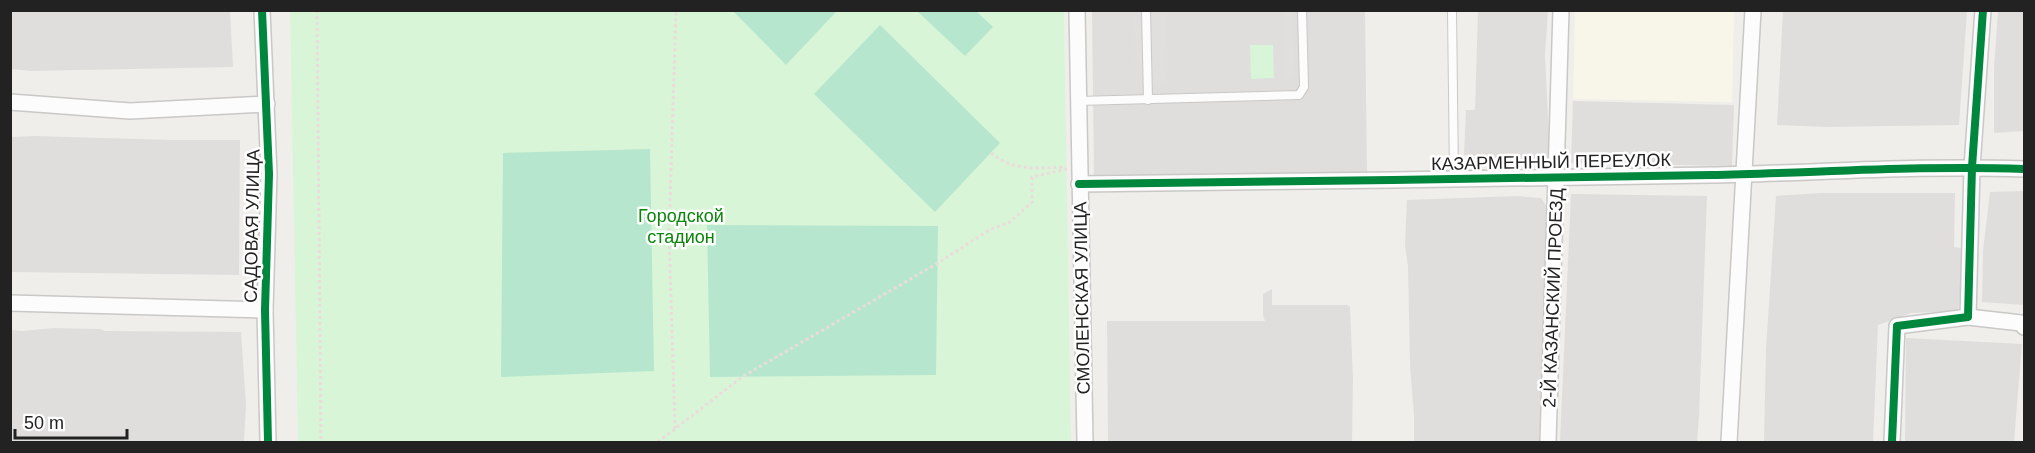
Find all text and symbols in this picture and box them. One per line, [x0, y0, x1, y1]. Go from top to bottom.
street label: САДОВАЯ УЛИЦА [241, 149, 263, 303]
street label: КАЗАРМЕННЫЙ ПЕРЕУЛОК [1431, 149, 1672, 174]
street label: 2-Й КАЗАНСКИЙ ПРОЕЗД [1538, 188, 1567, 408]
street label: СМОЛЕНСКАЯ УЛИЦА [1070, 201, 1094, 395]
park label: Городской стадион [638, 206, 724, 247]
scale bar [15, 402, 128, 440]
text: 50 m [24, 413, 64, 433]

